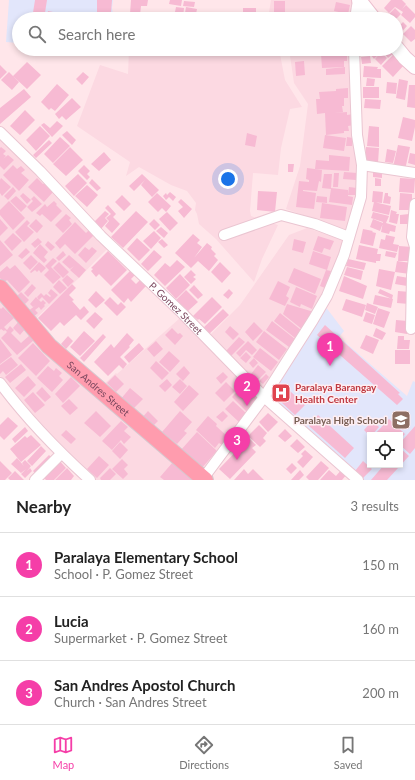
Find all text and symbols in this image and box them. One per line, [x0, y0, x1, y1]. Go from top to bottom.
search box [12, 12, 403, 56]
icon: search [26, 23, 48, 45]
text: Search here [58, 25, 135, 43]
your location [218, 169, 238, 189]
street label: P. Gomez Street [147, 279, 206, 337]
pin: 1 [317, 333, 343, 366]
street label: San Andres Street [65, 358, 132, 419]
pin: 2 [234, 373, 260, 406]
place label: Paralaya Barangay Health Center [295, 381, 377, 405]
hospital icon: Paralaya Barangay Health Center [270, 382, 292, 404]
school or university icon: Paralaya High School [390, 409, 412, 431]
place label: Paralaya High School [294, 414, 387, 426]
pin: 3 [224, 427, 250, 460]
map controls [367, 432, 403, 468]
button: locate [367, 432, 403, 468]
text: Nearby [16, 496, 71, 517]
text: 3 results [351, 498, 399, 514]
text: Paralaya Elementary School [54, 548, 238, 566]
text: 1 [25, 557, 33, 573]
text: 150 m [362, 557, 399, 573]
text: School · P. Gomez Street [54, 566, 193, 582]
text: Lucia [54, 612, 89, 630]
text: 2 [25, 621, 33, 637]
text: 160 m [362, 621, 399, 637]
text: Supermarket · P. Gomez Street [54, 630, 227, 646]
text: San Andres Apostol Church [54, 676, 235, 694]
text: 3 [25, 685, 33, 701]
text: 200 m [362, 685, 399, 701]
text: Church · San Andres Street [54, 694, 207, 710]
tab: Map [52, 734, 74, 771]
tab: Directions [179, 734, 229, 771]
tab: Saved [334, 734, 363, 771]

